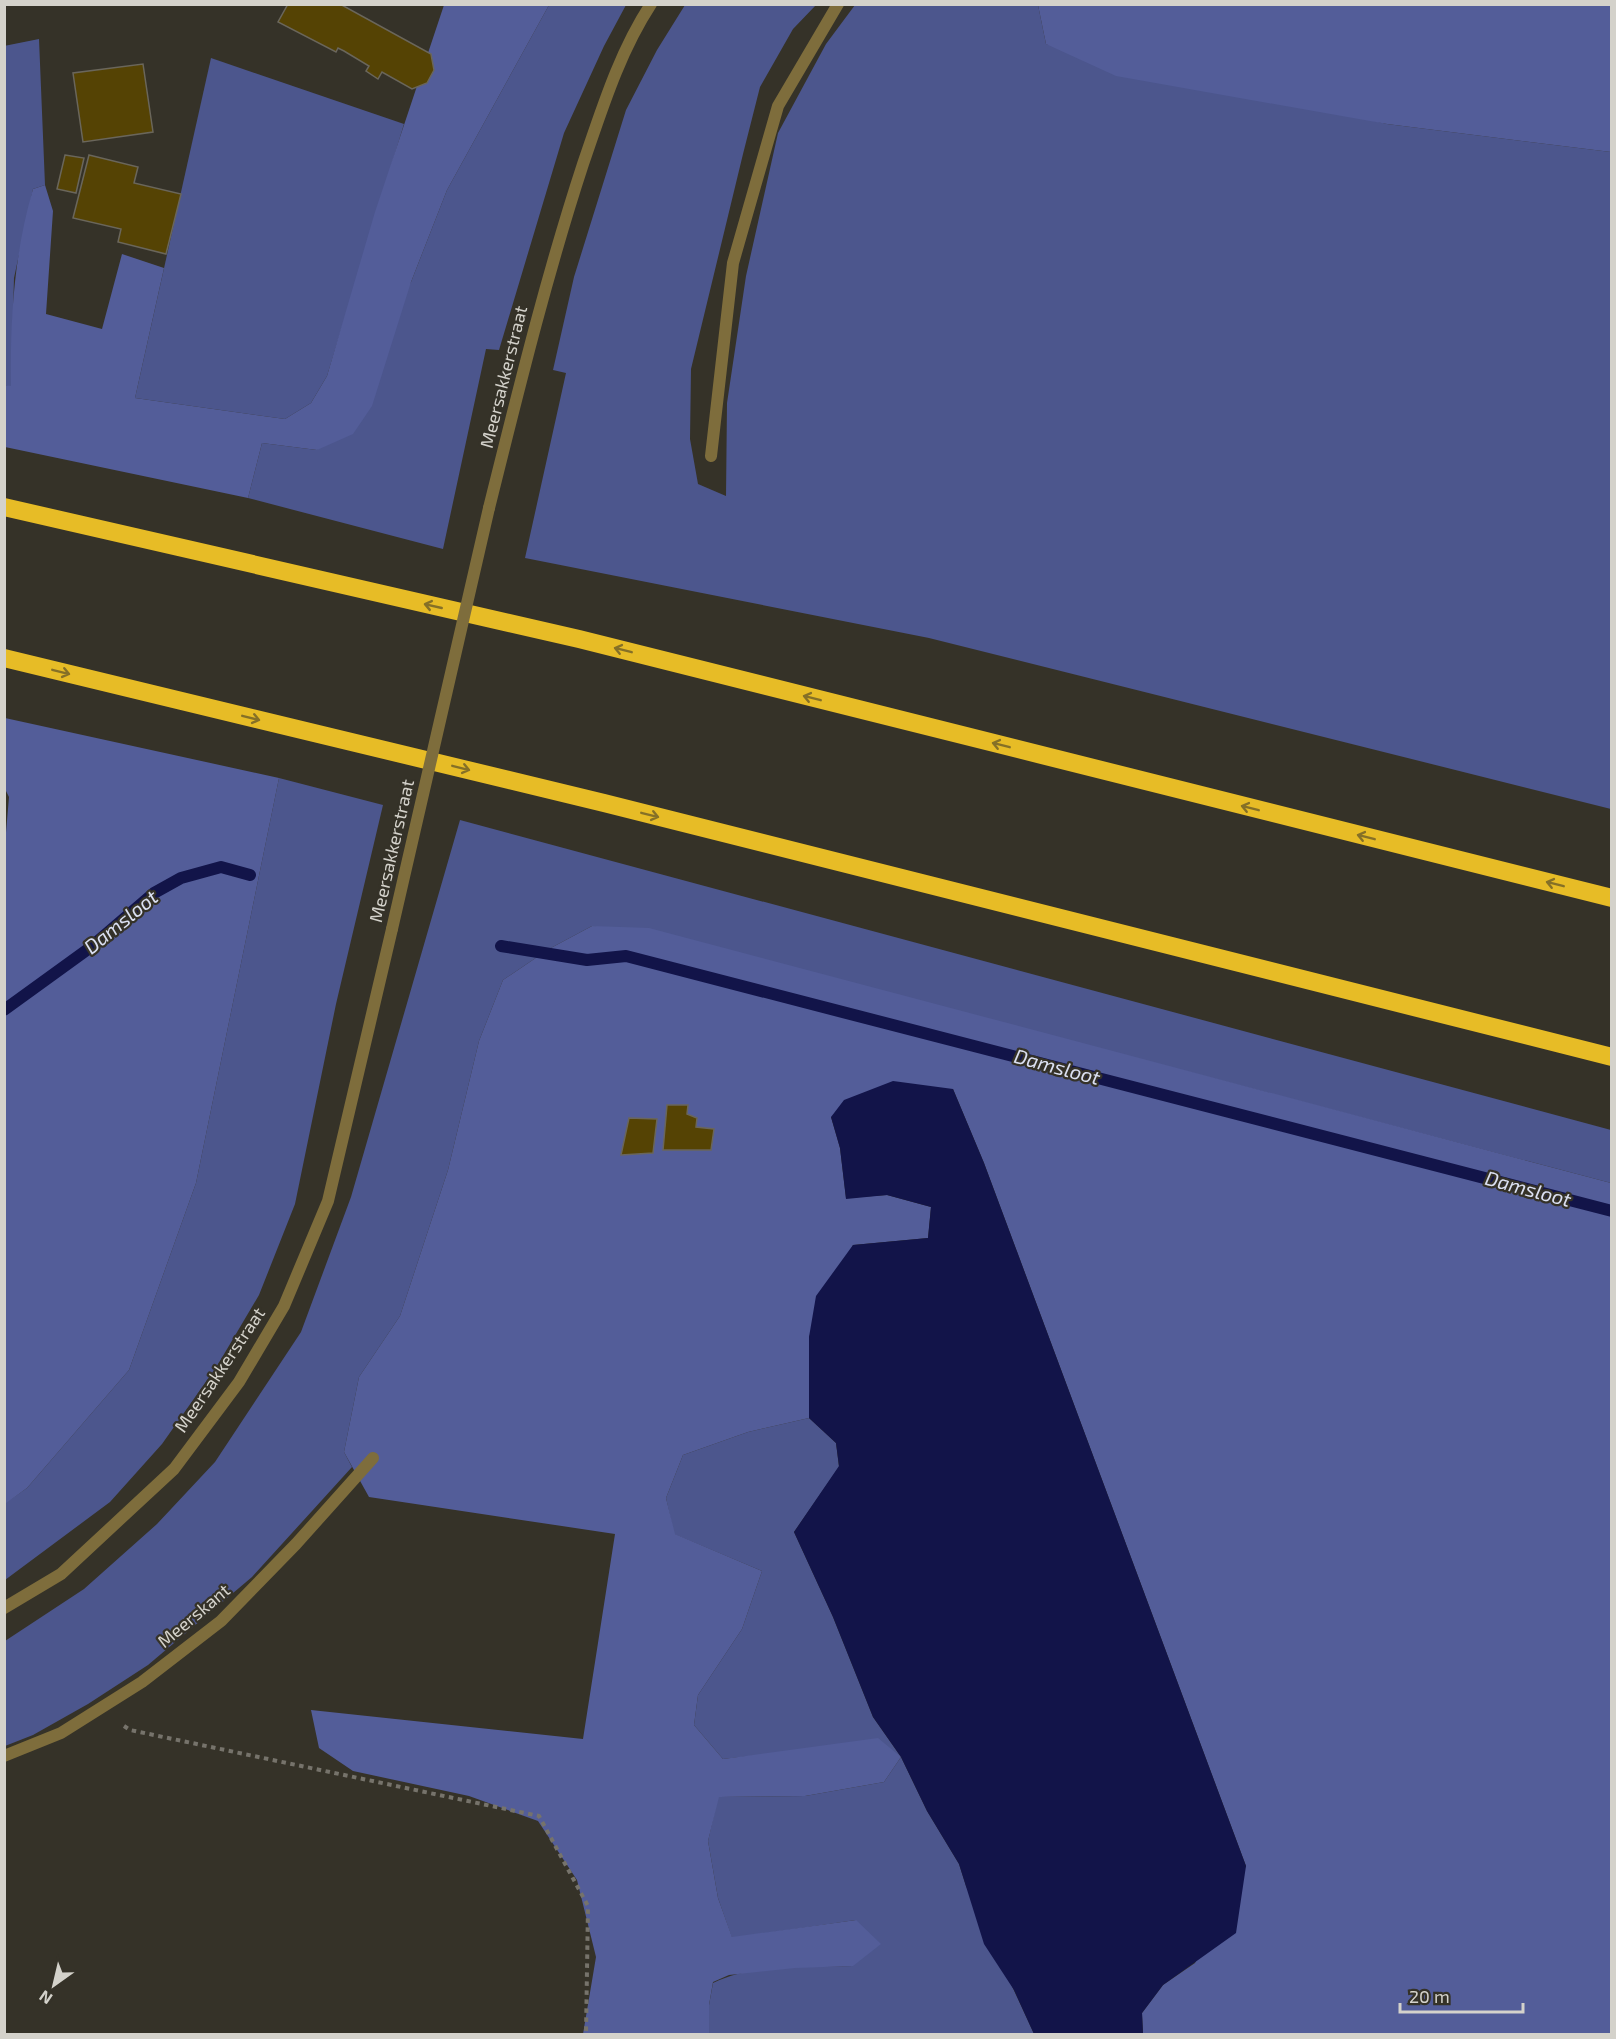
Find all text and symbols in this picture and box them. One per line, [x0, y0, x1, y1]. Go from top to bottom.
street label: Meersakkerstraat [475, 303, 531, 450]
one-way arrow [424, 599, 443, 611]
one-way arrow [614, 644, 633, 656]
one-way arrow [52, 667, 71, 679]
one-way arrow [803, 691, 822, 703]
one-way arrow [241, 712, 260, 724]
one-way arrow [992, 738, 1011, 750]
one-way arrow [451, 763, 470, 775]
street label: Meersakkerstraat [364, 777, 418, 924]
one-way arrow [1241, 801, 1260, 813]
one-way arrow [641, 809, 660, 821]
one-way arrow [1356, 830, 1375, 842]
one-way arrow [1546, 878, 1565, 890]
water label: Damsloot [79, 884, 163, 958]
water label: Damsloot [1012, 1043, 1103, 1089]
water label: Damsloot [1483, 1165, 1574, 1211]
street label: Meersakkerstraat [169, 1303, 269, 1436]
street label: Meerskant [153, 1578, 234, 1652]
north arrow [24, 1955, 84, 2015]
scale bar [1400, 1976, 1523, 2014]
text: 20 m [1409, 1985, 1450, 2007]
text: N [35, 1987, 55, 2009]

